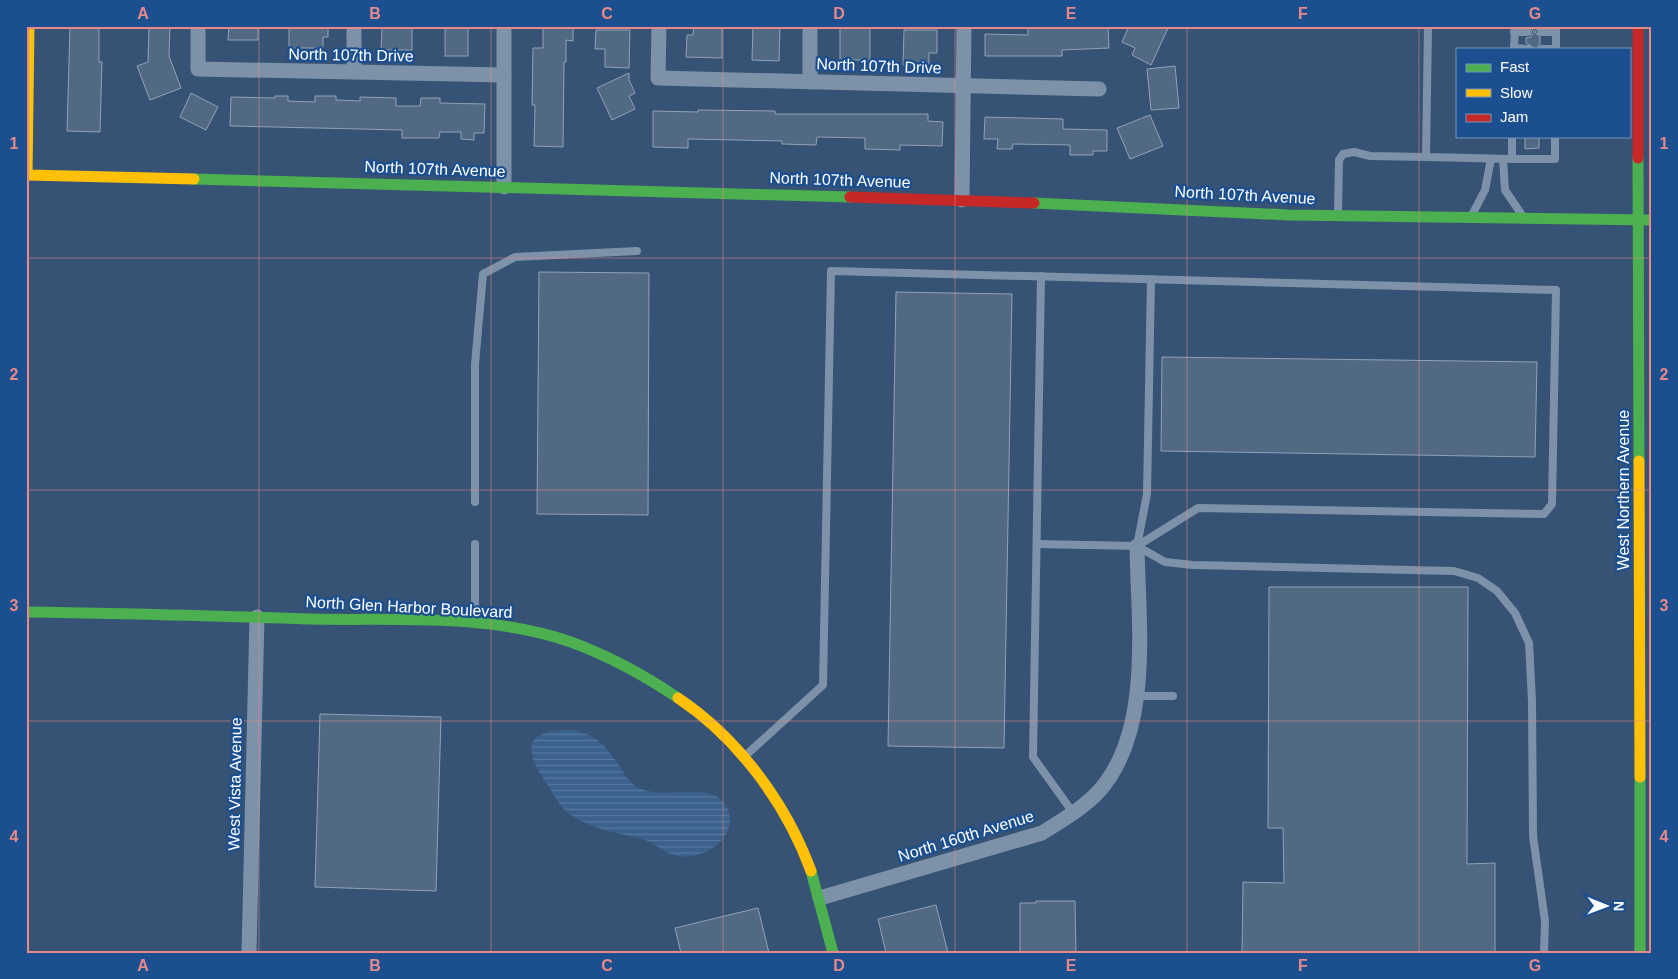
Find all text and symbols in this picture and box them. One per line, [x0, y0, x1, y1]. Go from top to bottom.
text: A [137, 5, 149, 22]
text: B [369, 5, 381, 22]
text: C [601, 5, 613, 22]
text: D [833, 5, 845, 22]
text: E [1066, 5, 1077, 22]
text: F [1298, 5, 1308, 22]
text: G [1529, 5, 1541, 22]
street label: North 107th Drive [288, 45, 414, 65]
legend [1456, 48, 1630, 138]
street label: North 107th Drive [816, 55, 942, 77]
text: Fast [1500, 58, 1530, 75]
text: Slow [1500, 84, 1533, 101]
text: Jam [1500, 108, 1528, 125]
text: 1 [10, 135, 19, 152]
text: 1 [1660, 135, 1669, 152]
street label: North 107th Avenue [364, 158, 506, 180]
street label: North 107th Avenue [769, 169, 911, 191]
street label: North 107th Avenue [1174, 183, 1316, 207]
text: 2 [10, 366, 19, 383]
text: 2 [1660, 366, 1669, 383]
street label: West Northern Avenue [1615, 410, 1632, 570]
street label: North Glen Harbor Boulevard [305, 593, 513, 621]
text: 3 [10, 597, 19, 614]
text: 3 [1660, 597, 1669, 614]
street label: West Vista Avenue [225, 717, 245, 851]
street label: North 160th Avenue [896, 807, 1036, 865]
text: 4 [10, 828, 19, 845]
text: 4 [1660, 828, 1669, 845]
north arrow [1580, 882, 1630, 932]
text: N [1611, 901, 1627, 911]
text: A [137, 957, 149, 974]
text: B [369, 957, 381, 974]
text: C [601, 957, 613, 974]
text: D [833, 957, 845, 974]
text: E [1066, 957, 1077, 974]
text: F [1298, 957, 1308, 974]
text: G [1529, 957, 1541, 974]

